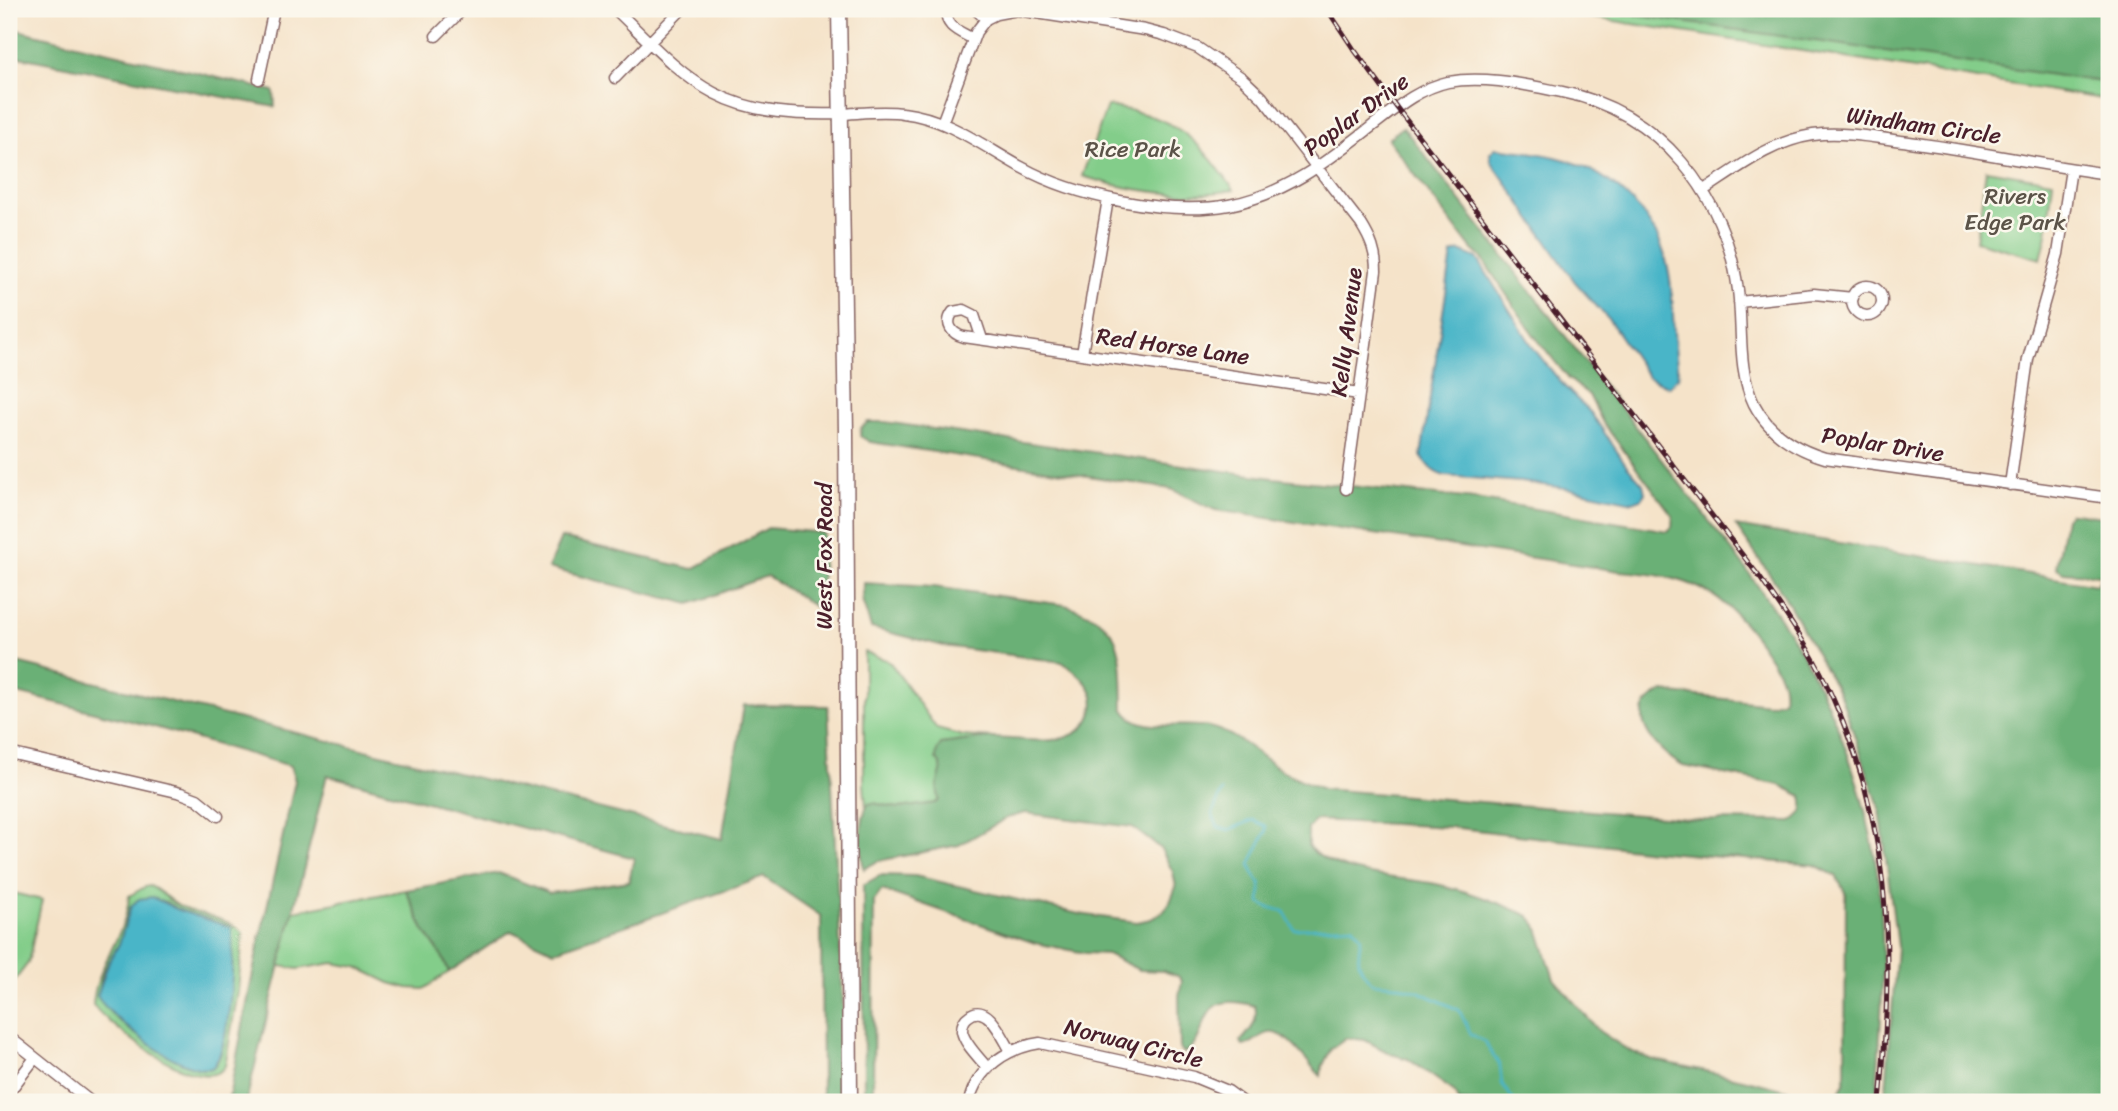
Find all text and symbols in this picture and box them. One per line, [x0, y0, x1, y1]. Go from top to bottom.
street label: Poplar Drive [1294, 61, 1418, 167]
street label: Windham Circle [1844, 94, 2004, 157]
park label: Rice Park [1085, 129, 1181, 170]
park label: Rivers Edge Park [1964, 176, 2067, 243]
street label: Kelly Avenue [1318, 265, 1375, 399]
street label: Red Horse Lane [1094, 315, 1252, 378]
street label: Poplar Drive [1819, 415, 1947, 474]
street label: West Fox Road [804, 481, 845, 629]
street label: Norway Circle [1060, 1006, 1208, 1081]

